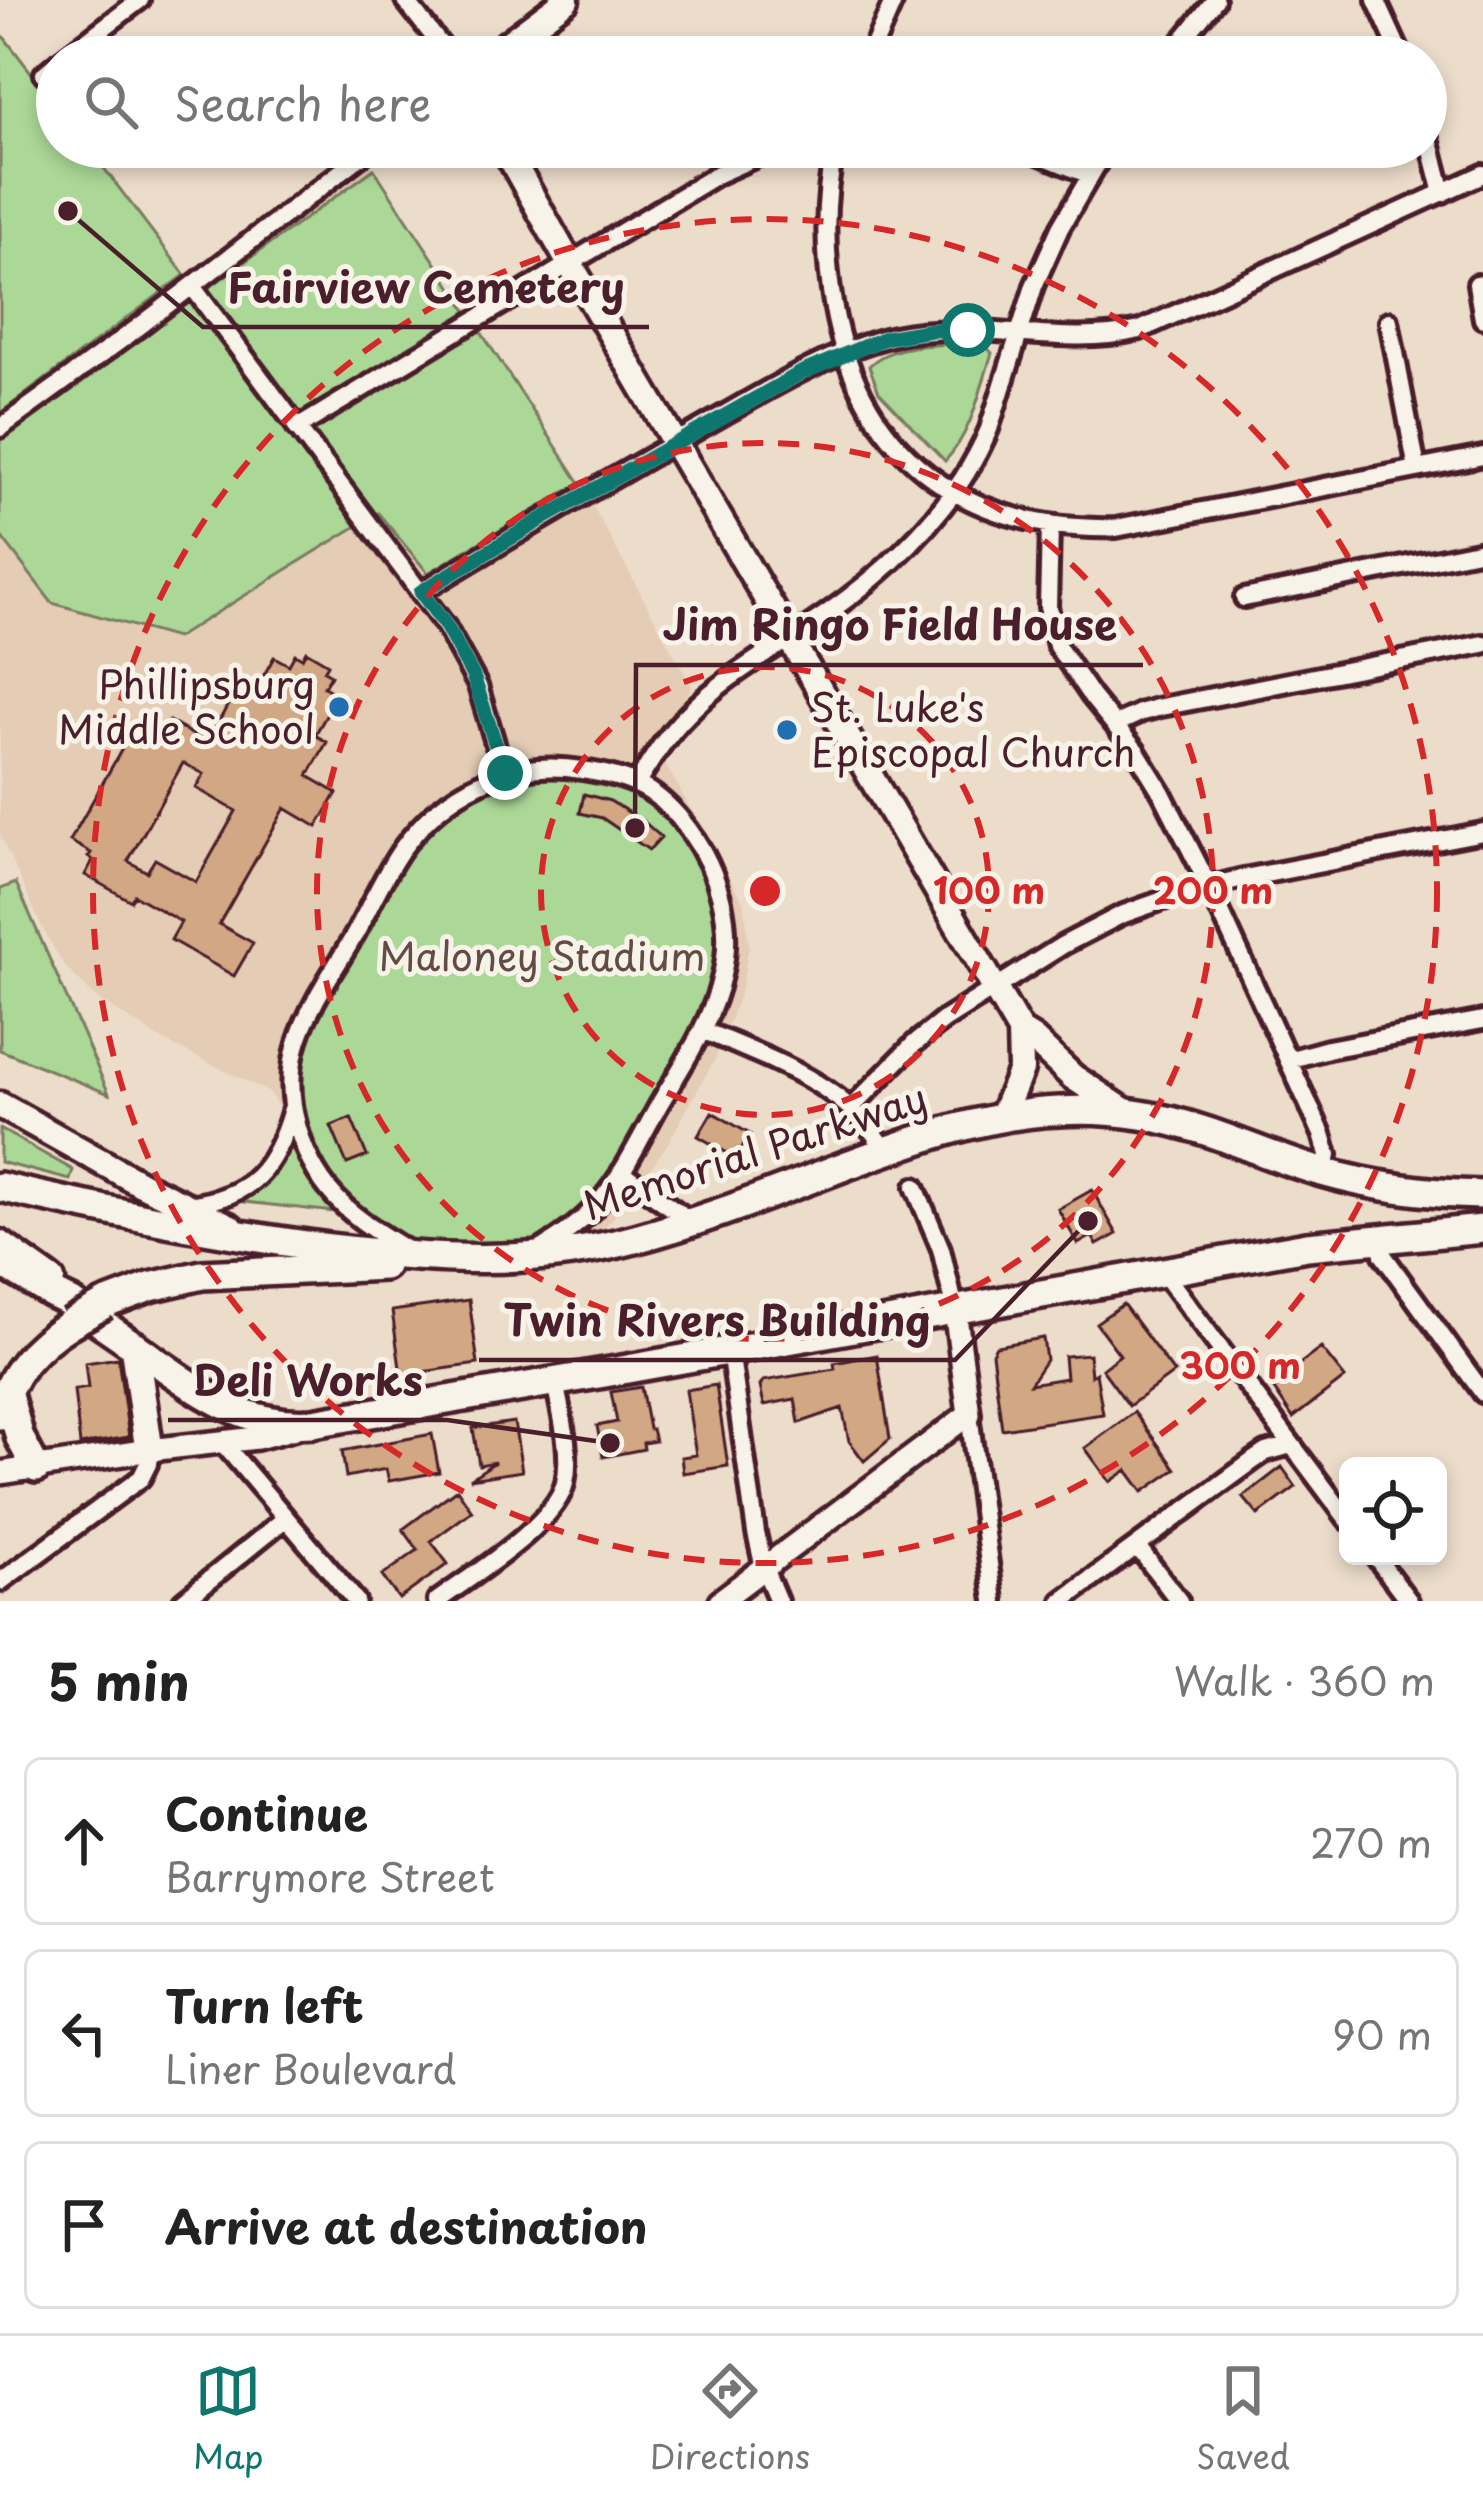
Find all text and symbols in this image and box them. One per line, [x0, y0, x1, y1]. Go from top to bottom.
search box [36, 36, 1447, 168]
text: Search here [174, 68, 431, 136]
icon: search [78, 69, 144, 135]
callout: Fairview Cemetery [203, 249, 649, 327]
text: Fairview Cemetery [227, 254, 625, 317]
route start [941, 303, 995, 357]
callout: Jim Ringo Field House [636, 587, 1143, 665]
text: Jim Ringo Field House [663, 591, 1117, 654]
place label: Phillipsburg Middle School [58, 653, 315, 757]
place label: St. Luke's Episcopal Church [811, 676, 1135, 780]
marker: Phillipsburg Middle School [326, 694, 352, 720]
marker: St. Luke's Episcopal Church [774, 717, 800, 743]
route end [478, 746, 532, 800]
text: 100 m [933, 862, 1045, 916]
text: 200 m [1153, 862, 1273, 916]
centre of rings [744, 870, 786, 912]
park label: Maloney Stadium [378, 925, 706, 984]
street label: Memorial Parkway [575, 1066, 934, 1233]
callout: Twin Rivers Building [479, 1282, 955, 1360]
text: Twin Rivers Building [503, 1287, 931, 1350]
text: 300 m [1179, 1337, 1301, 1391]
callout: Deli Works [168, 1342, 447, 1420]
text: Deli Works [193, 1347, 423, 1410]
map controls [1339, 1457, 1447, 1565]
button: locate [1339, 1457, 1447, 1565]
text: 5 min [48, 1641, 190, 1718]
text: Walk · 360 m [1174, 1650, 1435, 1709]
text: Continue [165, 1778, 368, 1846]
icon: ahead [51, 1808, 117, 1874]
text: 270 m [1310, 1812, 1432, 1871]
text: Barrymore Street [165, 1846, 495, 1905]
text: Turn left [165, 1970, 364, 2038]
icon: left [51, 2000, 117, 2066]
text: 90 m [1332, 2004, 1432, 2063]
text: Liner Boulevard [165, 2038, 456, 2097]
text: Arrive at destination [165, 2191, 648, 2259]
icon: arrive [51, 2192, 117, 2258]
tab: Map [193, 2358, 264, 2480]
tab: Directions [650, 2358, 810, 2480]
tab: Saved [1196, 2358, 1290, 2480]

